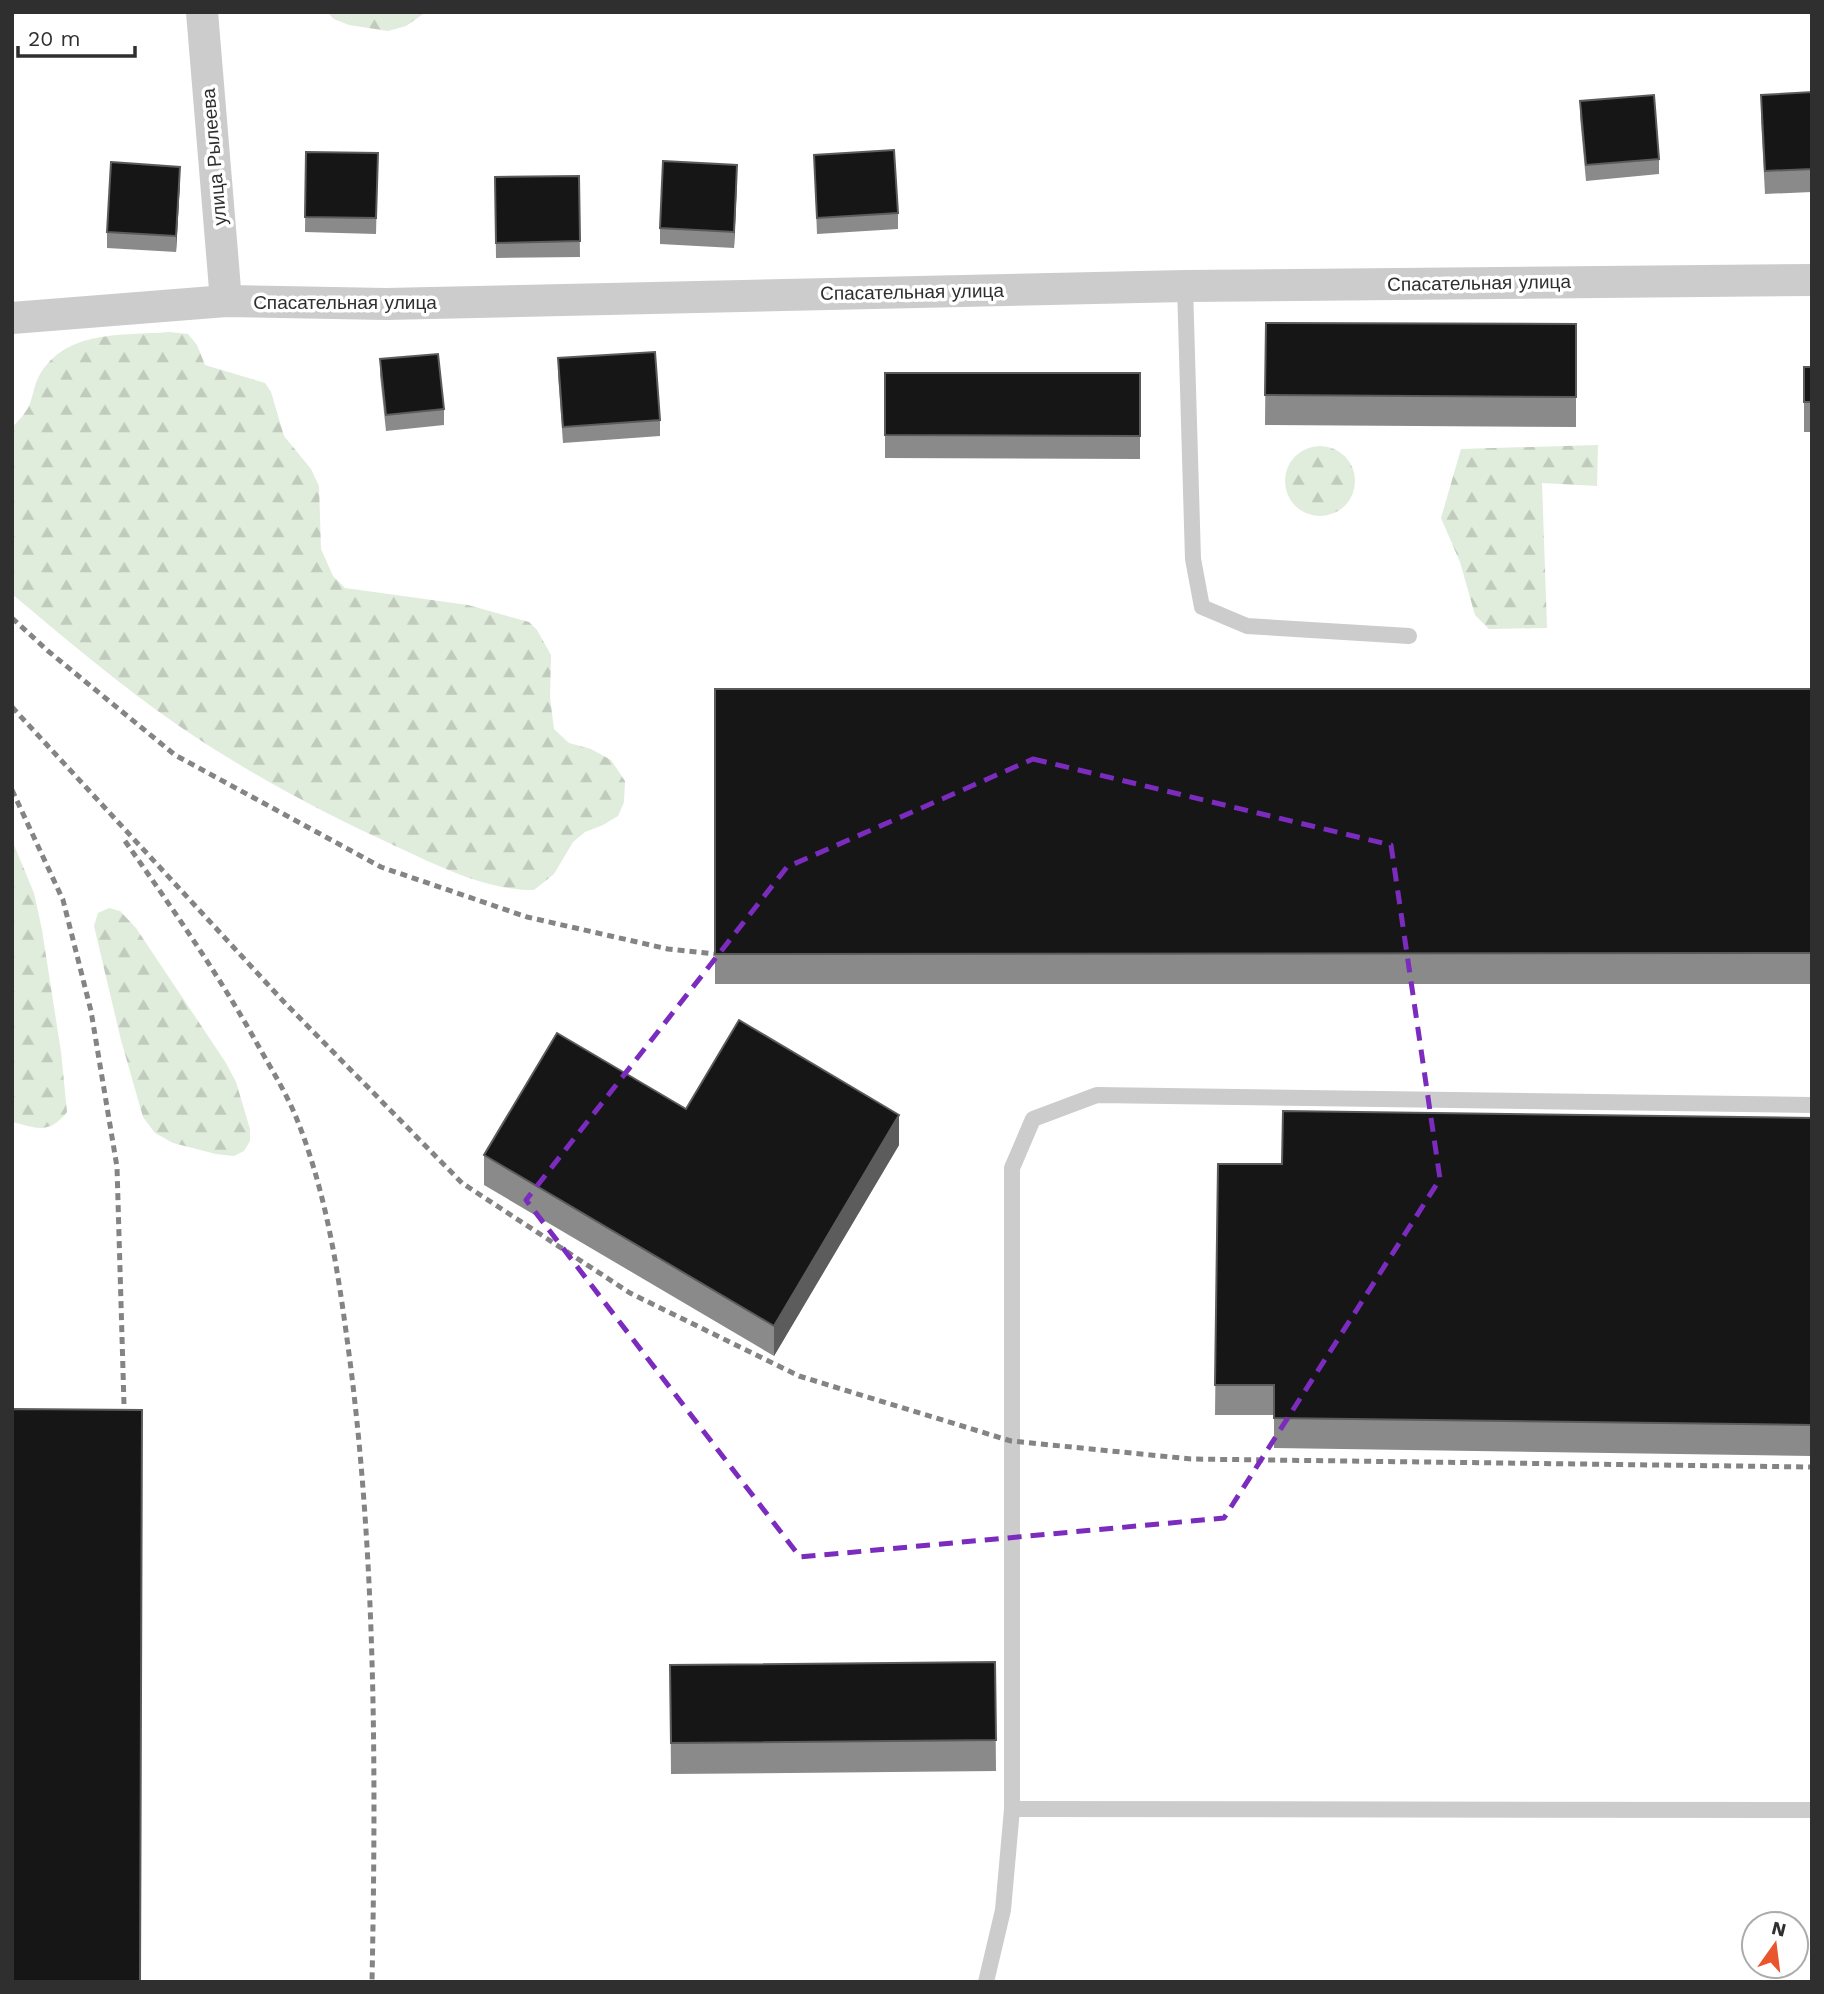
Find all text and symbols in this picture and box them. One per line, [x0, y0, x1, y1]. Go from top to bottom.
scale bar [18, 14, 135, 58]
text: 20 m [28, 26, 80, 51]
street label: улица Рылеева [197, 87, 231, 227]
street label: Спасательная улица [1387, 270, 1571, 296]
street label: Спасательная улица [820, 279, 1004, 305]
street label: Спасательная улица [253, 291, 437, 314]
north arrow [1740, 1910, 1810, 1980]
text: N [1769, 1916, 1789, 1942]

